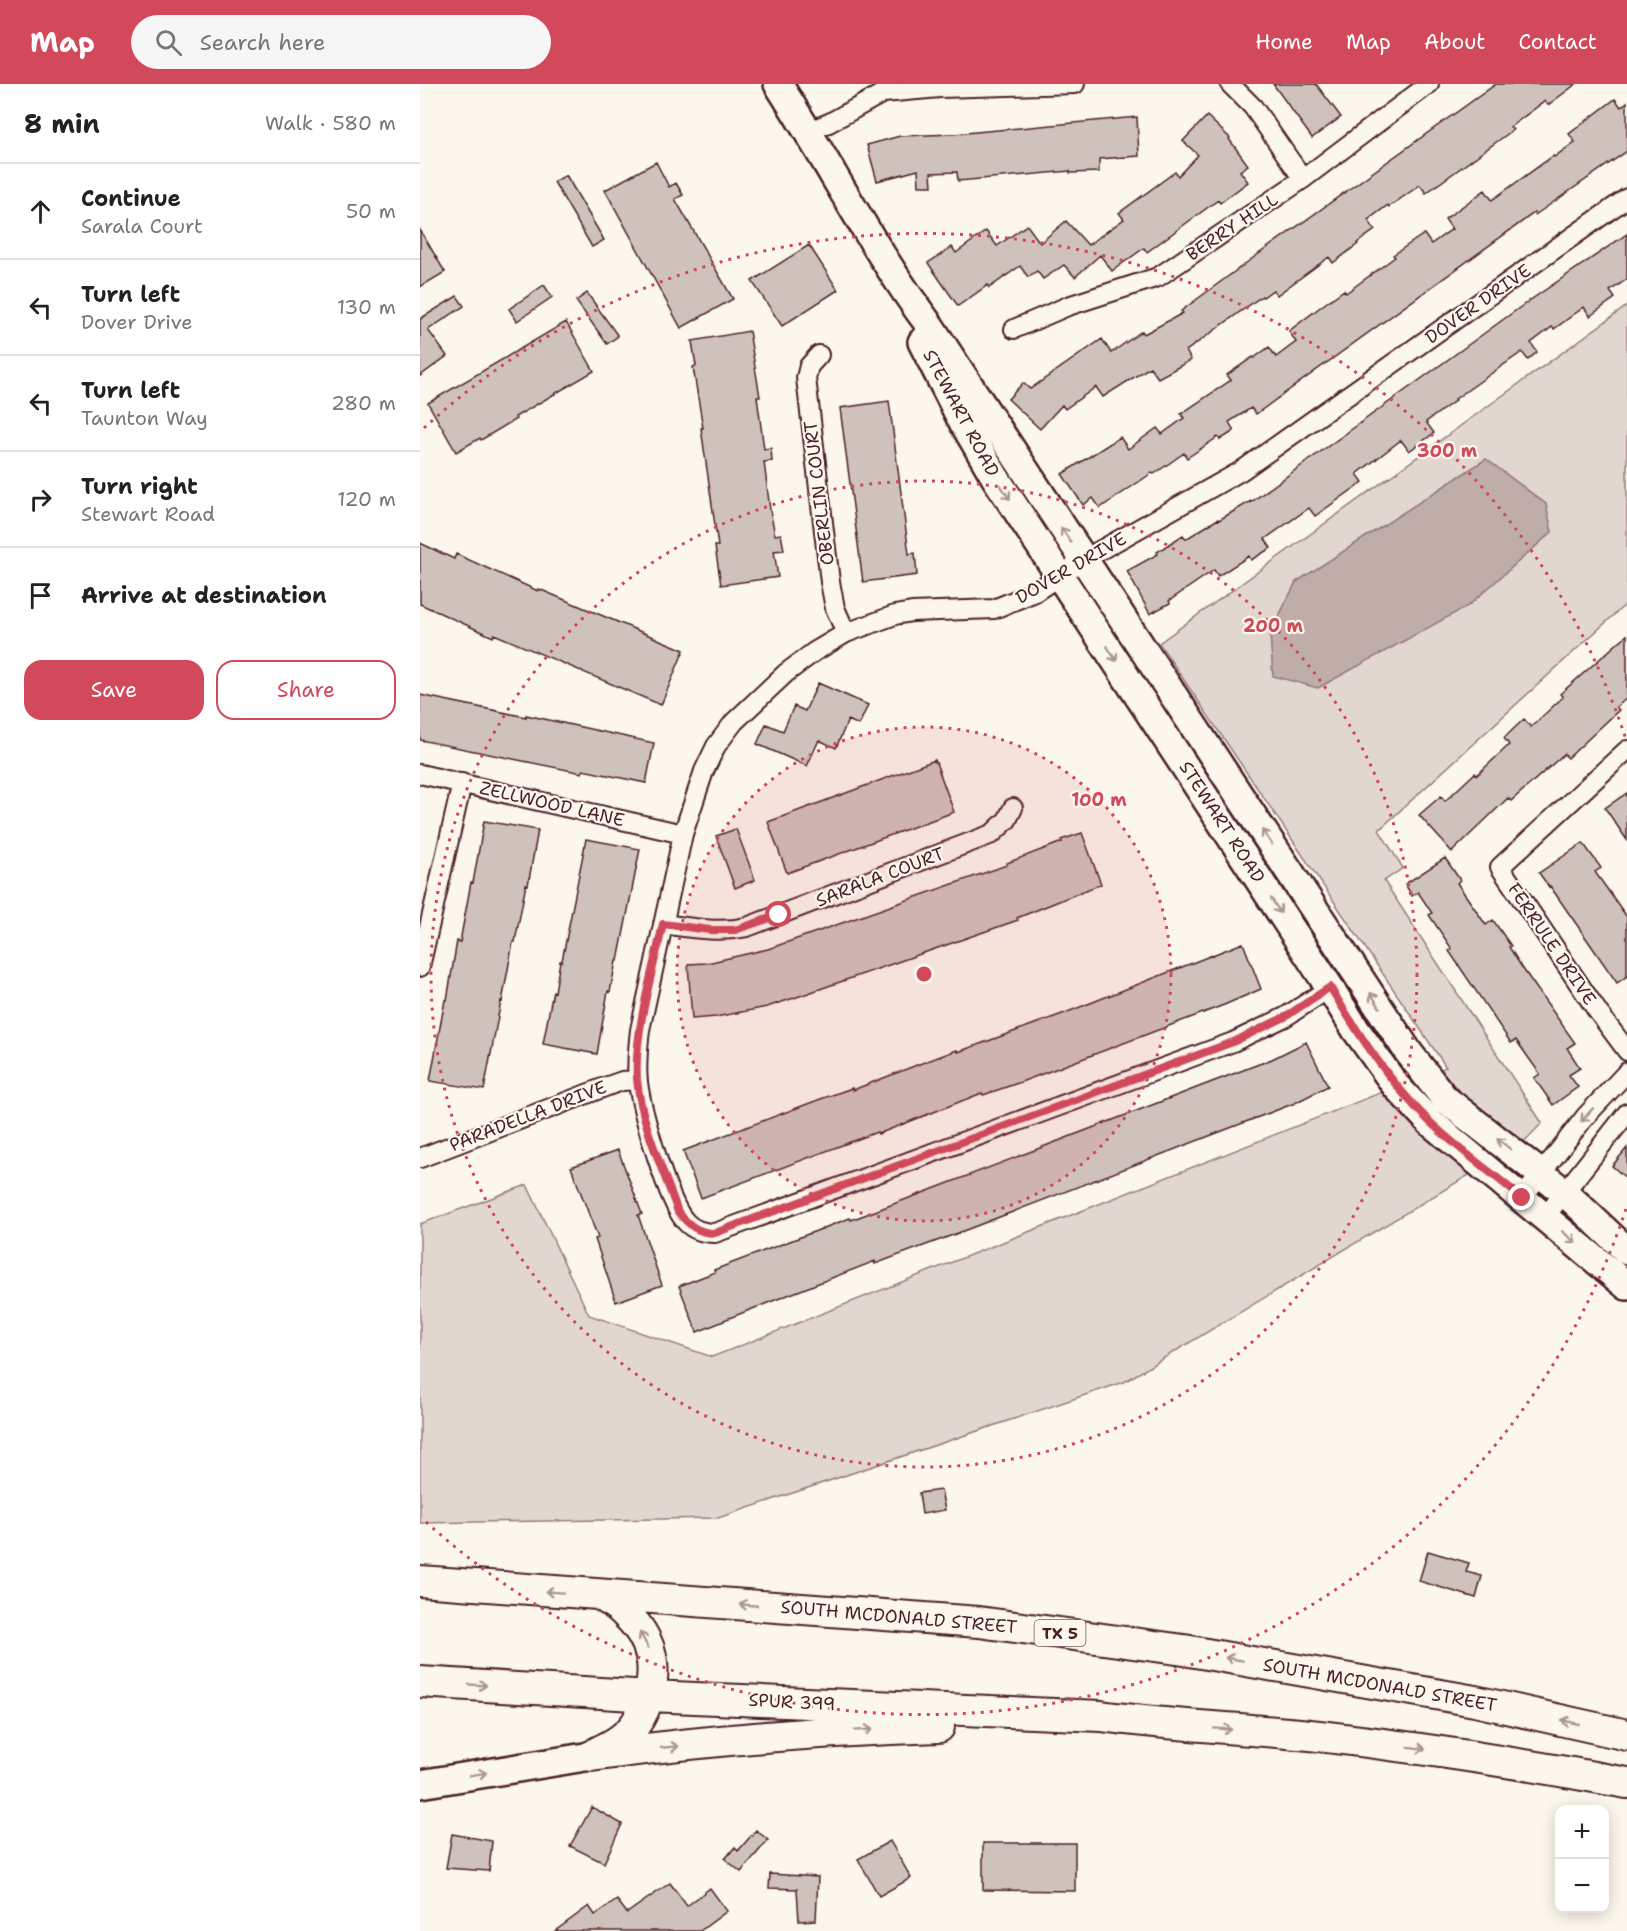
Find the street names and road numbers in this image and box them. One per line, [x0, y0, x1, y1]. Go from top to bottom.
street label: BERRY HILL [1181, 187, 1283, 267]
street label: DOVER DRIVE [1420, 259, 1536, 349]
street label: STEWART ROAD [917, 345, 1005, 481]
street label: OBERLIN COURT [798, 419, 840, 567]
street label: DOVER DRIVE [1011, 527, 1131, 609]
street label: STEWART ROAD [1174, 756, 1270, 888]
street label: ZELLWOOD LANE [477, 776, 627, 832]
street label: SARALA COURT [812, 841, 948, 913]
street label: FERRULE DRIVE [1502, 878, 1602, 1010]
street label: PARADELLA DRIVE [446, 1075, 610, 1157]
street label: SOUTH MCDONALD STREET [780, 1595, 1018, 1639]
road number: TX 5 [1034, 1620, 1086, 1646]
street label: SOUTH MCDONALD STREET [1261, 1653, 1499, 1717]
street label: SPUR 399 [748, 1688, 836, 1716]

